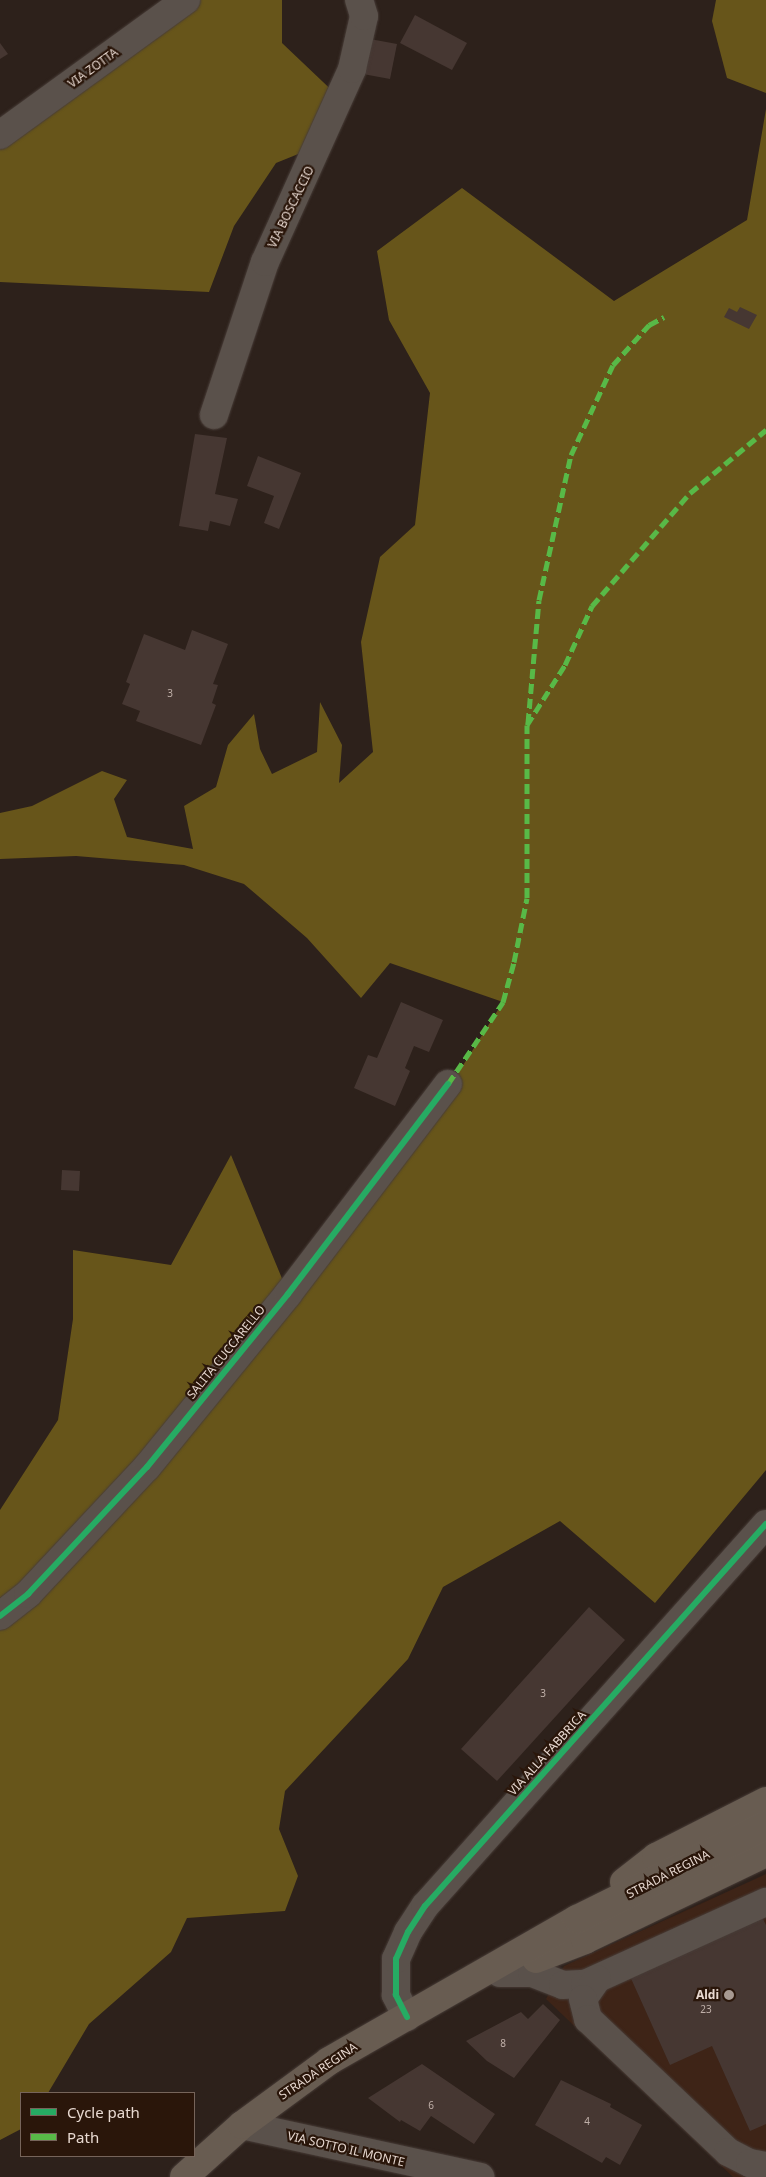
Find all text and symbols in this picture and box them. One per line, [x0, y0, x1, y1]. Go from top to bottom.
street label: VIA ZOTTA [65, 45, 121, 91]
street label: VIA BOSCACCIO [265, 164, 317, 250]
house number: 3 [167, 688, 173, 700]
street label: SALITA CUCCARELLO [184, 1302, 268, 1402]
house number: 3 [540, 1688, 546, 1700]
street label: VIA ALLA FABBRICA [505, 1708, 589, 1798]
street label: STRADA REGINA [624, 1847, 712, 1901]
place label: Aldi [696, 1988, 719, 2002]
marker: Aldi [723, 1989, 735, 2001]
house number: 23 [700, 2004, 712, 2016]
house number: 8 [500, 2038, 506, 2050]
street label: STRADA REGINA [276, 2039, 360, 2103]
legend [20, 2092, 195, 2157]
house number: 6 [428, 2100, 434, 2112]
text: Cycle path [67, 2102, 140, 2122]
house number: 4 [584, 2116, 590, 2128]
text: Path [67, 2127, 99, 2147]
street label: VIA SOTTO IL MONTE [286, 2129, 406, 2169]

